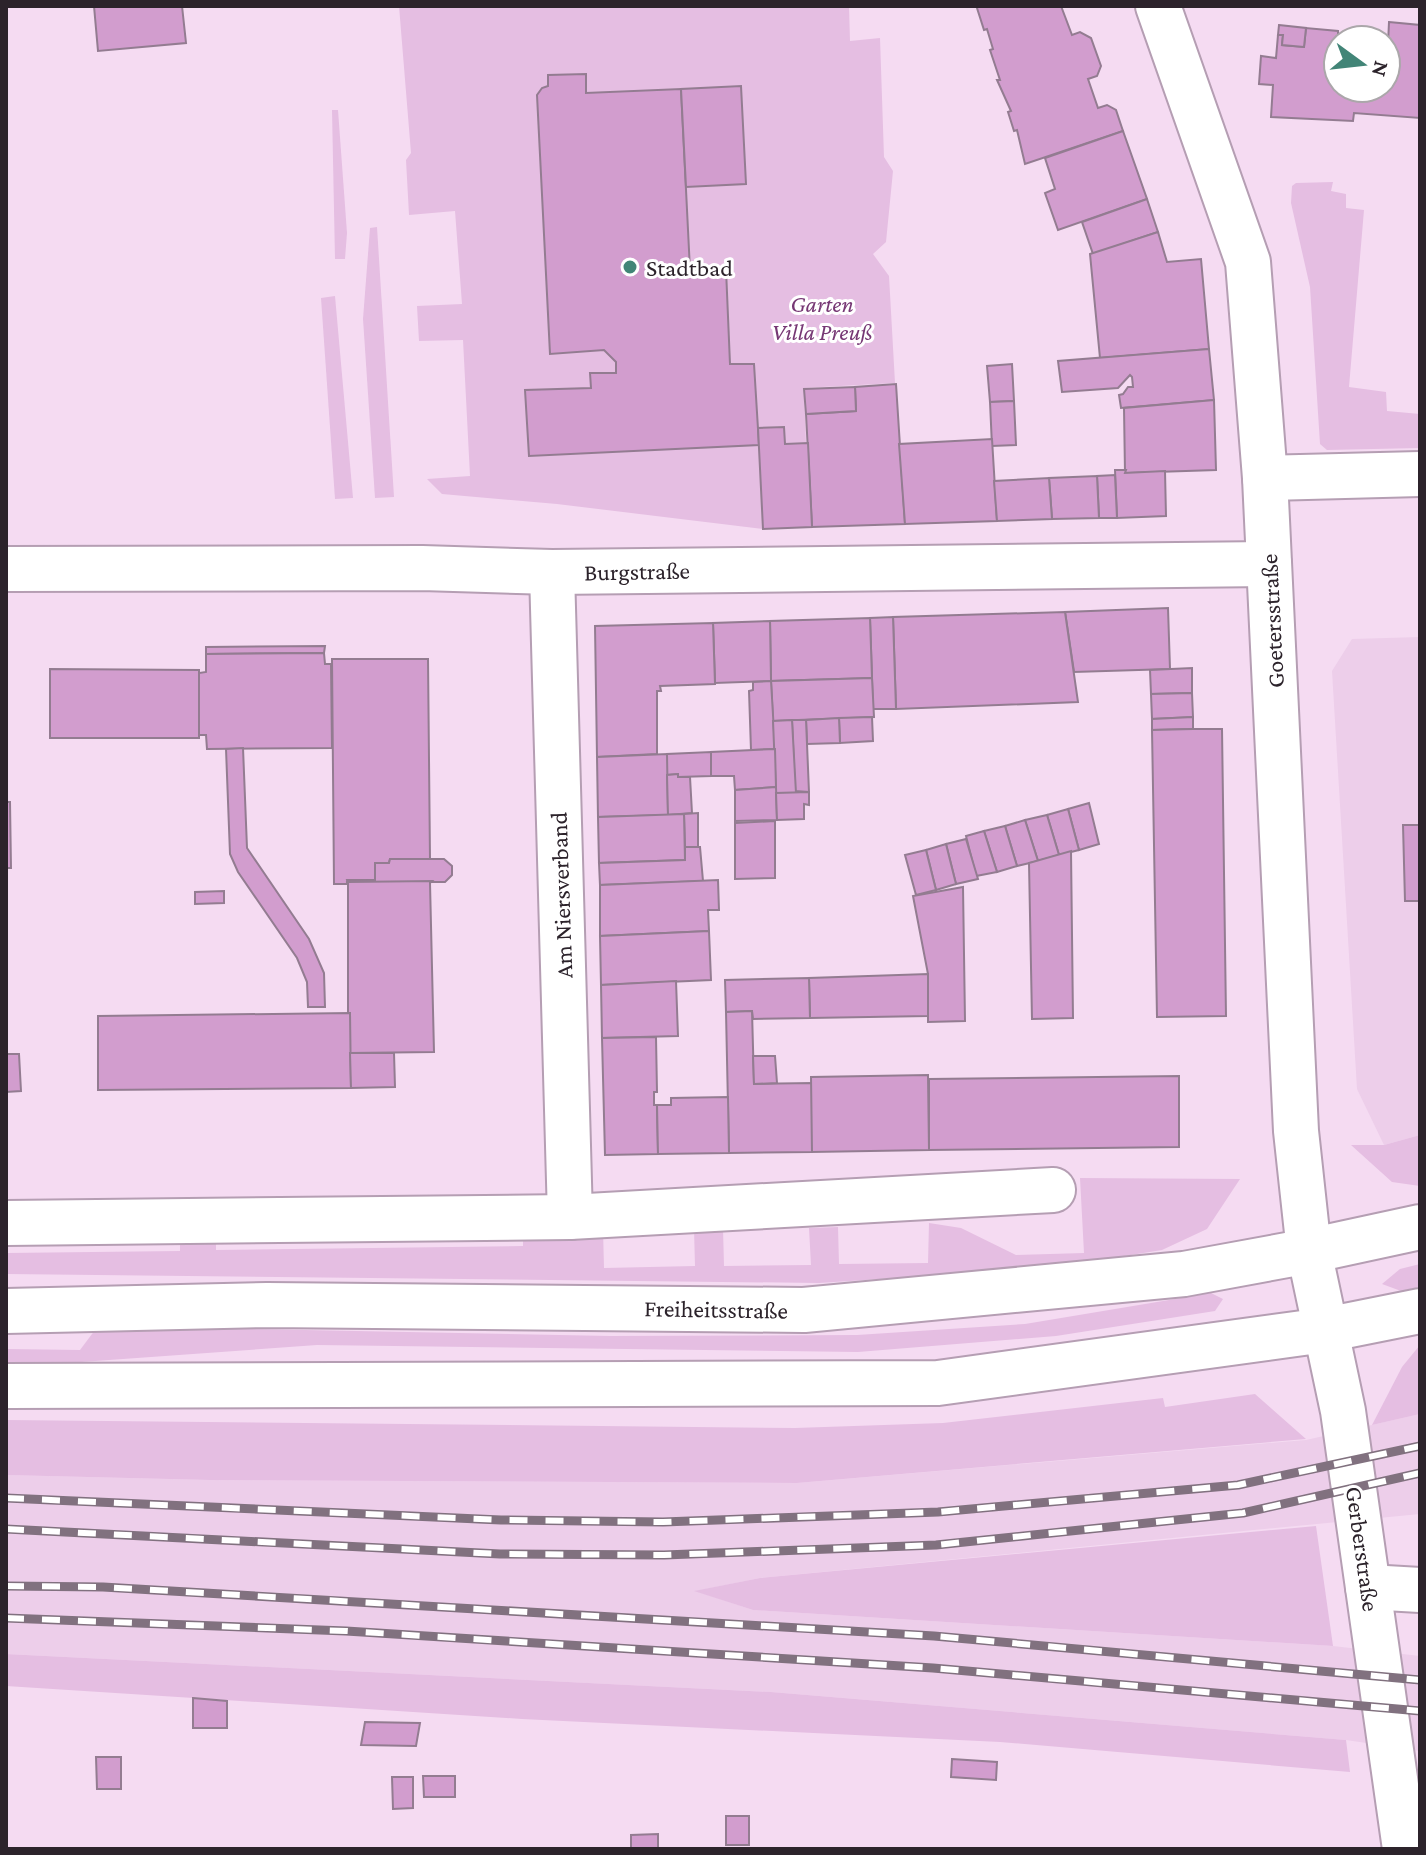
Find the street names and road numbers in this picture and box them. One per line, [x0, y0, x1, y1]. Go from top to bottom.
street label: Goetersstraße [1255, 553, 1289, 689]
street label: Burgstraße [584, 557, 690, 585]
street label: Am Niersverband [545, 811, 577, 979]
street label: Freiheitsstraße [644, 1294, 788, 1324]
street label: Gerberstraße [1341, 1485, 1385, 1613]

